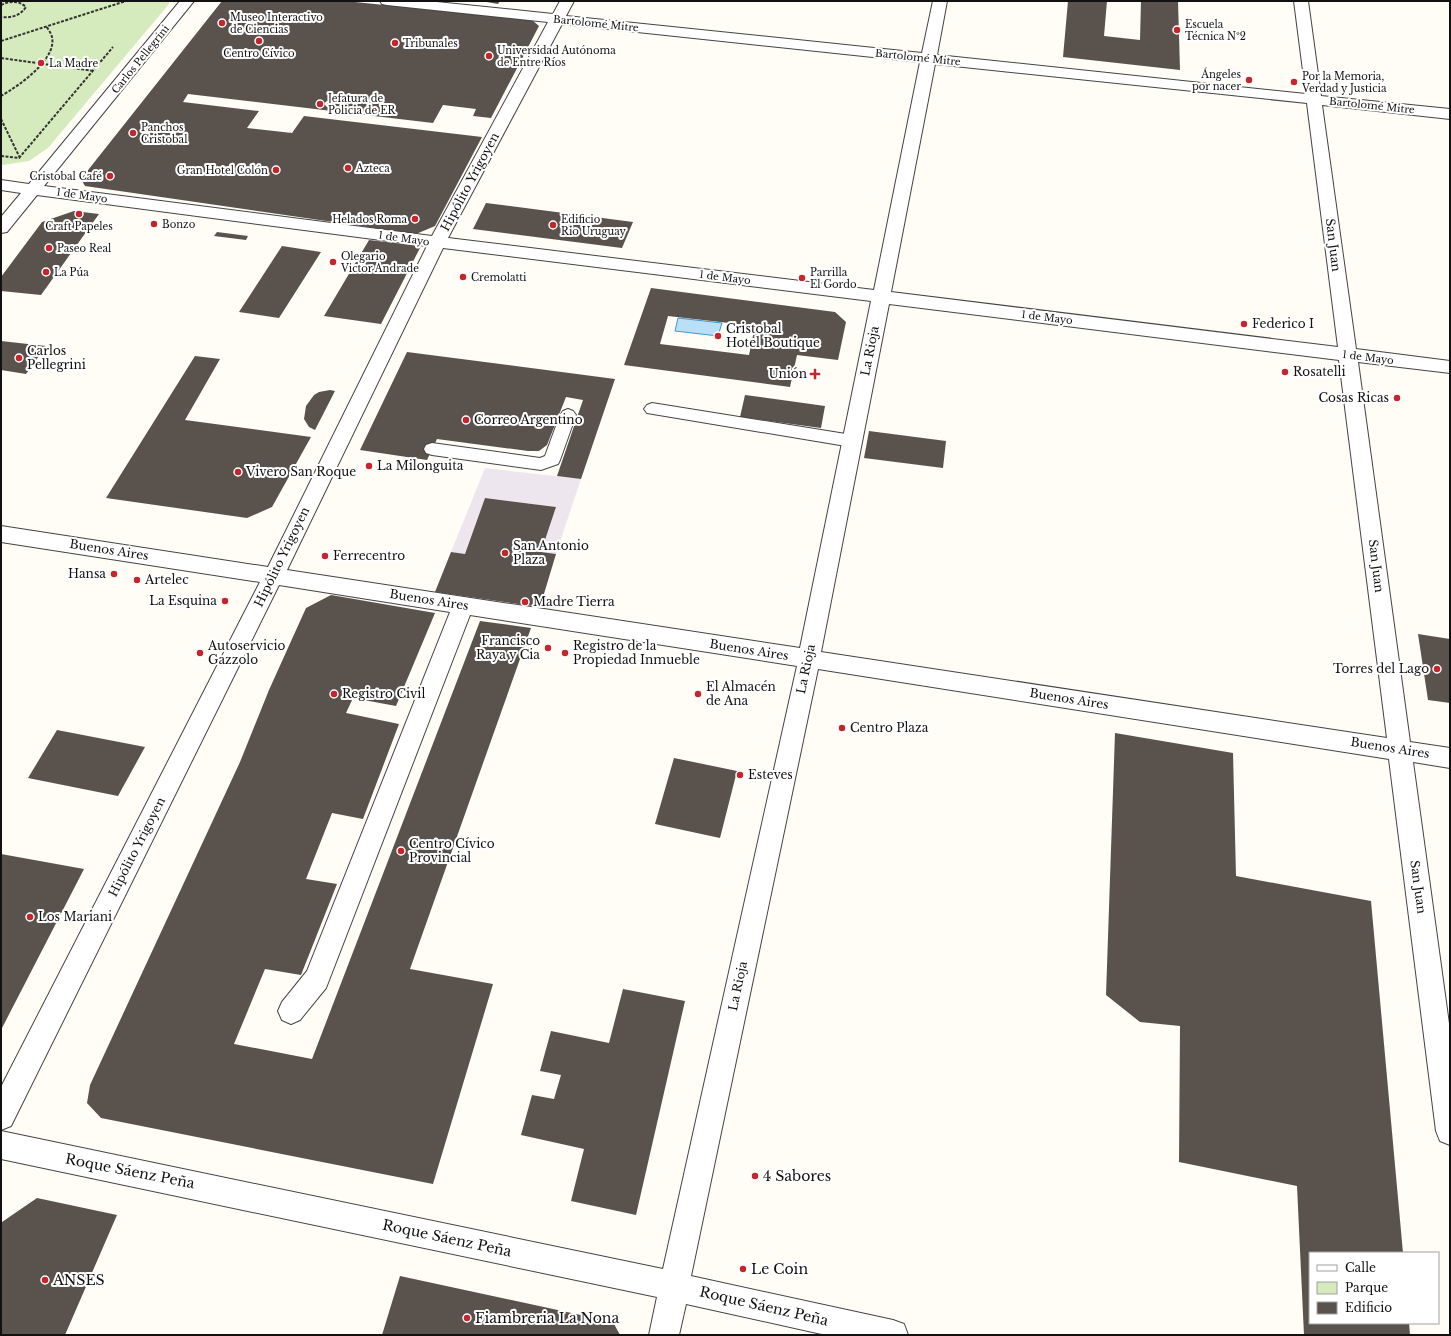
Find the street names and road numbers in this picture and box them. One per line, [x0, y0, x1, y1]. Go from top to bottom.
street label: Bartolomé Mitre [553, 13, 640, 34]
street label: Carlos Pellegrini [109, 22, 172, 96]
street label: Bartolomé Mitre [875, 47, 962, 68]
street label: Bartolomé Mitre [1329, 95, 1416, 116]
street label: Hipólito Yrigoyen [437, 130, 502, 234]
street label: 1 de Mayo [55, 185, 109, 206]
street label: San Juan [1323, 217, 1344, 272]
street label: 1 de Mayo [377, 228, 431, 249]
street label: 1 de Mayo [699, 268, 752, 287]
street label: 1 de Mayo [1021, 308, 1074, 327]
street label: La Rioja [857, 324, 882, 377]
street label: 1 de Mayo [1342, 348, 1395, 367]
street label: Hipólito Yrigoyen [251, 504, 312, 609]
street label: Buenos Aires [68, 536, 150, 563]
street label: San Juan [1366, 538, 1387, 593]
street label: Buenos Aires [388, 586, 470, 613]
street label: Buenos Aires [708, 636, 790, 663]
street label: La Rioja [793, 642, 818, 695]
street label: Buenos Aires [1028, 685, 1110, 712]
street label: Buenos Aires [1349, 734, 1431, 761]
street label: Hipólito Yrigoyen [105, 795, 168, 899]
street label: San Juan [1407, 859, 1430, 914]
street label: La Rioja [725, 959, 750, 1012]
street label: Roque Sáenz Peña [64, 1150, 196, 1192]
street label: Roque Sáenz Peña [381, 1216, 513, 1261]
street label: Roque Sáenz Peña [698, 1282, 830, 1330]

